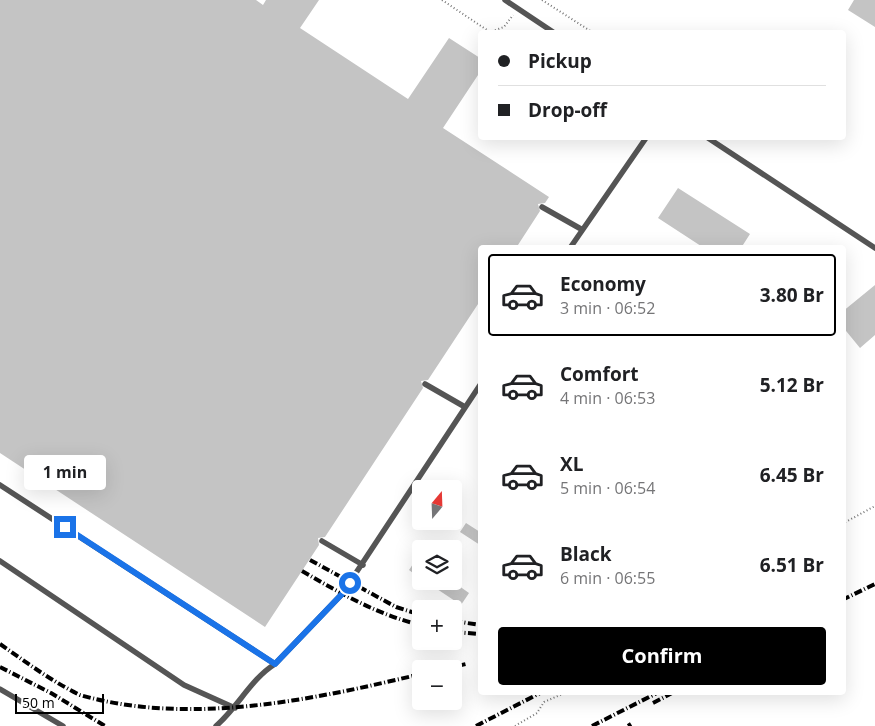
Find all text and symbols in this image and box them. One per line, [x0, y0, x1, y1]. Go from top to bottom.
text: Pickup [528, 48, 592, 74]
text: Drop-off [528, 97, 607, 123]
text: Economy [560, 271, 646, 297]
icon: car [500, 273, 545, 318]
text: 3.80 Br [760, 282, 824, 308]
text: 3 min · 06:52 [560, 297, 655, 319]
text: Comfort [560, 361, 639, 387]
icon: car [500, 363, 545, 408]
text: 5.12 Br [760, 372, 824, 398]
text: 4 min · 06:53 [560, 387, 655, 409]
text: XL [560, 451, 583, 477]
icon: car [500, 453, 545, 498]
callout: 1 min [24, 454, 106, 490]
text: 1 min [43, 461, 87, 483]
text: 6.45 Br [760, 462, 824, 488]
text: 5 min · 06:54 [560, 477, 655, 499]
north arrow [412, 480, 462, 530]
map controls [412, 480, 462, 710]
route end [54, 516, 76, 538]
button: layers [412, 540, 462, 590]
text: Black [560, 541, 612, 567]
icon: car [500, 543, 545, 588]
text: 6.51 Br [760, 552, 824, 578]
text: 6 min · 06:55 [560, 567, 655, 589]
route start [339, 572, 361, 594]
button: + [412, 600, 462, 650]
button: Confirm [498, 627, 826, 685]
button: − [412, 660, 462, 710]
scale bar [15, 691, 104, 714]
text: 50 m [22, 693, 55, 712]

